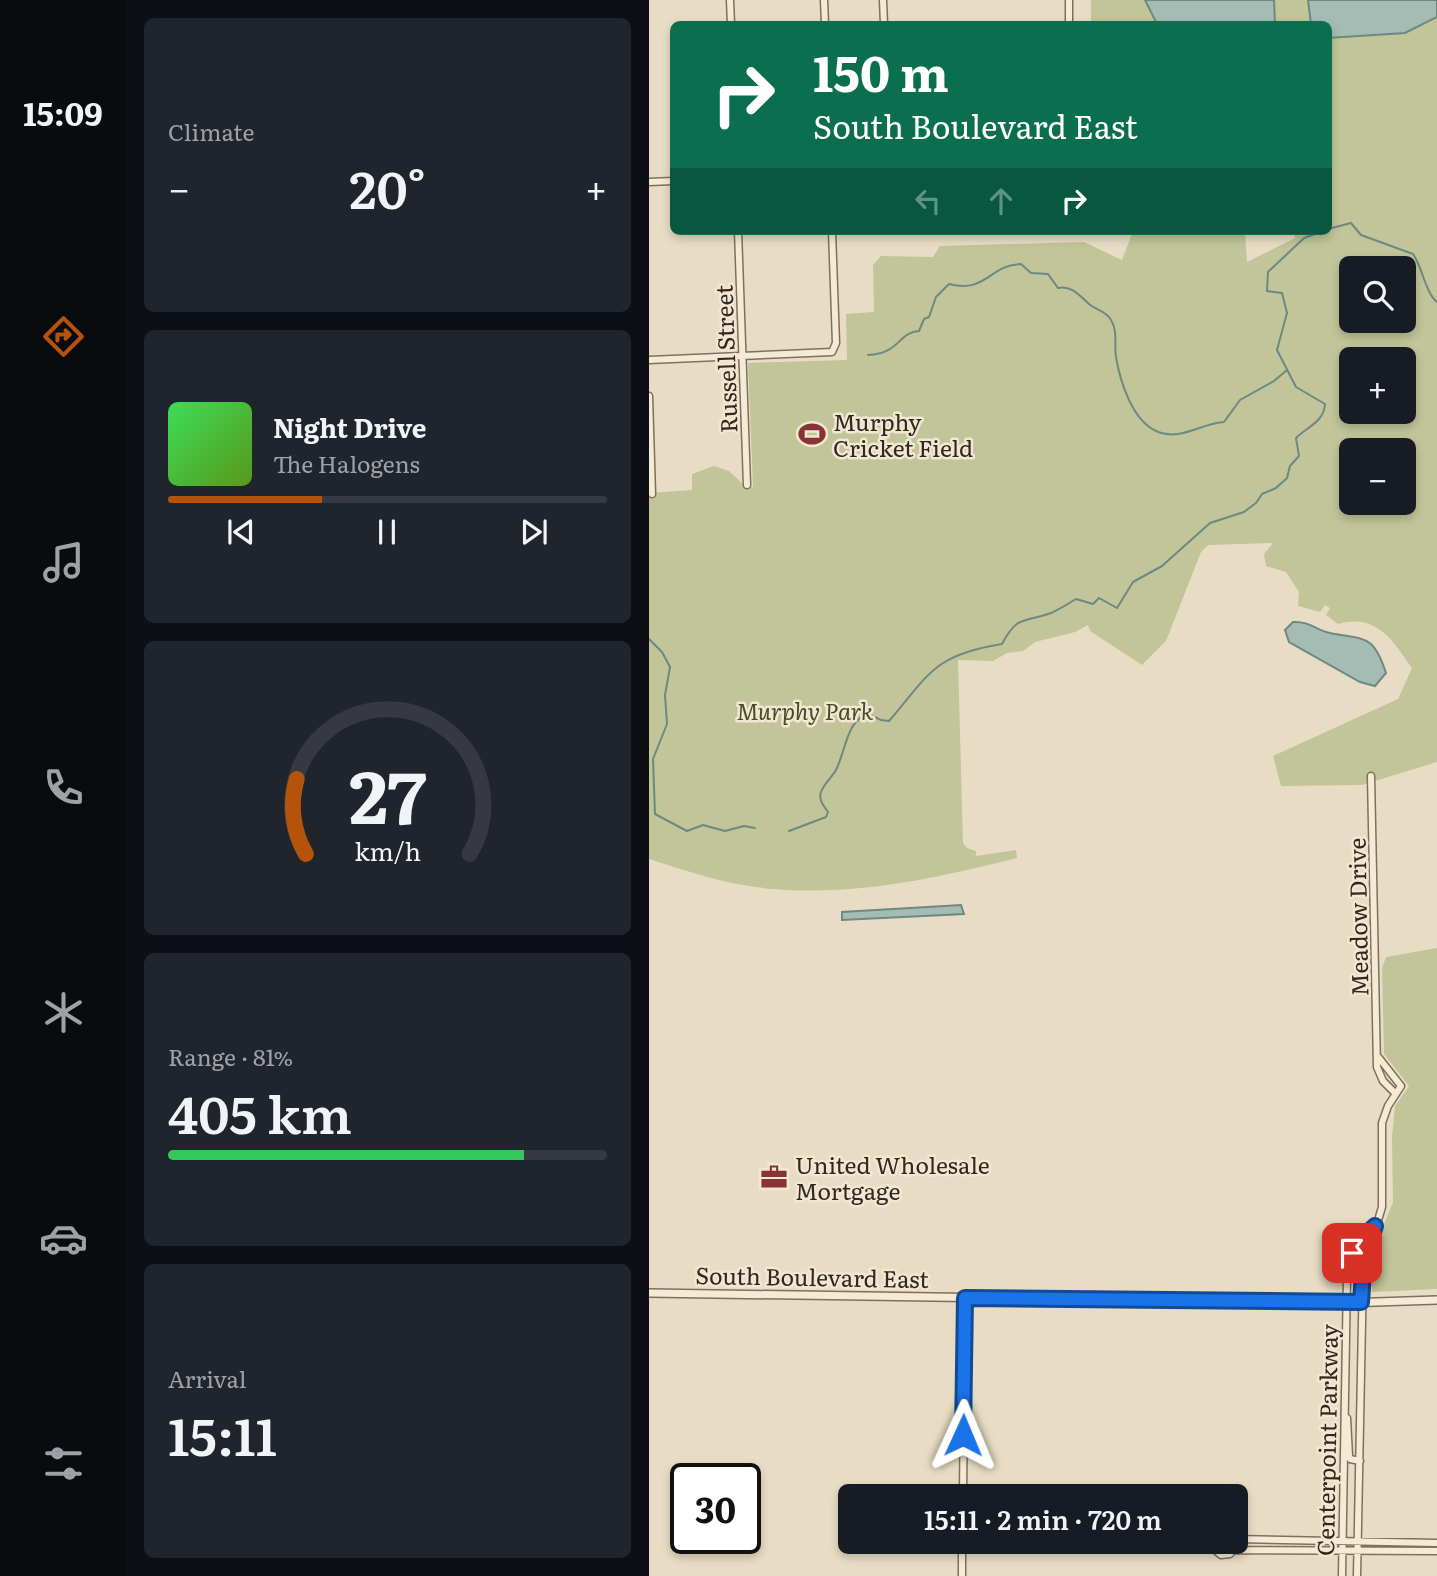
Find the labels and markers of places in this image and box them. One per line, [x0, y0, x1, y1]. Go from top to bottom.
place label: Murphy Cricket Field [833, 404, 973, 464]
sports icon: Murphy Cricket Field [797, 419, 827, 449]
place label: United Wholesale Mortgage [795, 1147, 990, 1207]
office icon: United Wholesale Mortgage [759, 1162, 789, 1192]
pin [1322, 1223, 1382, 1283]

